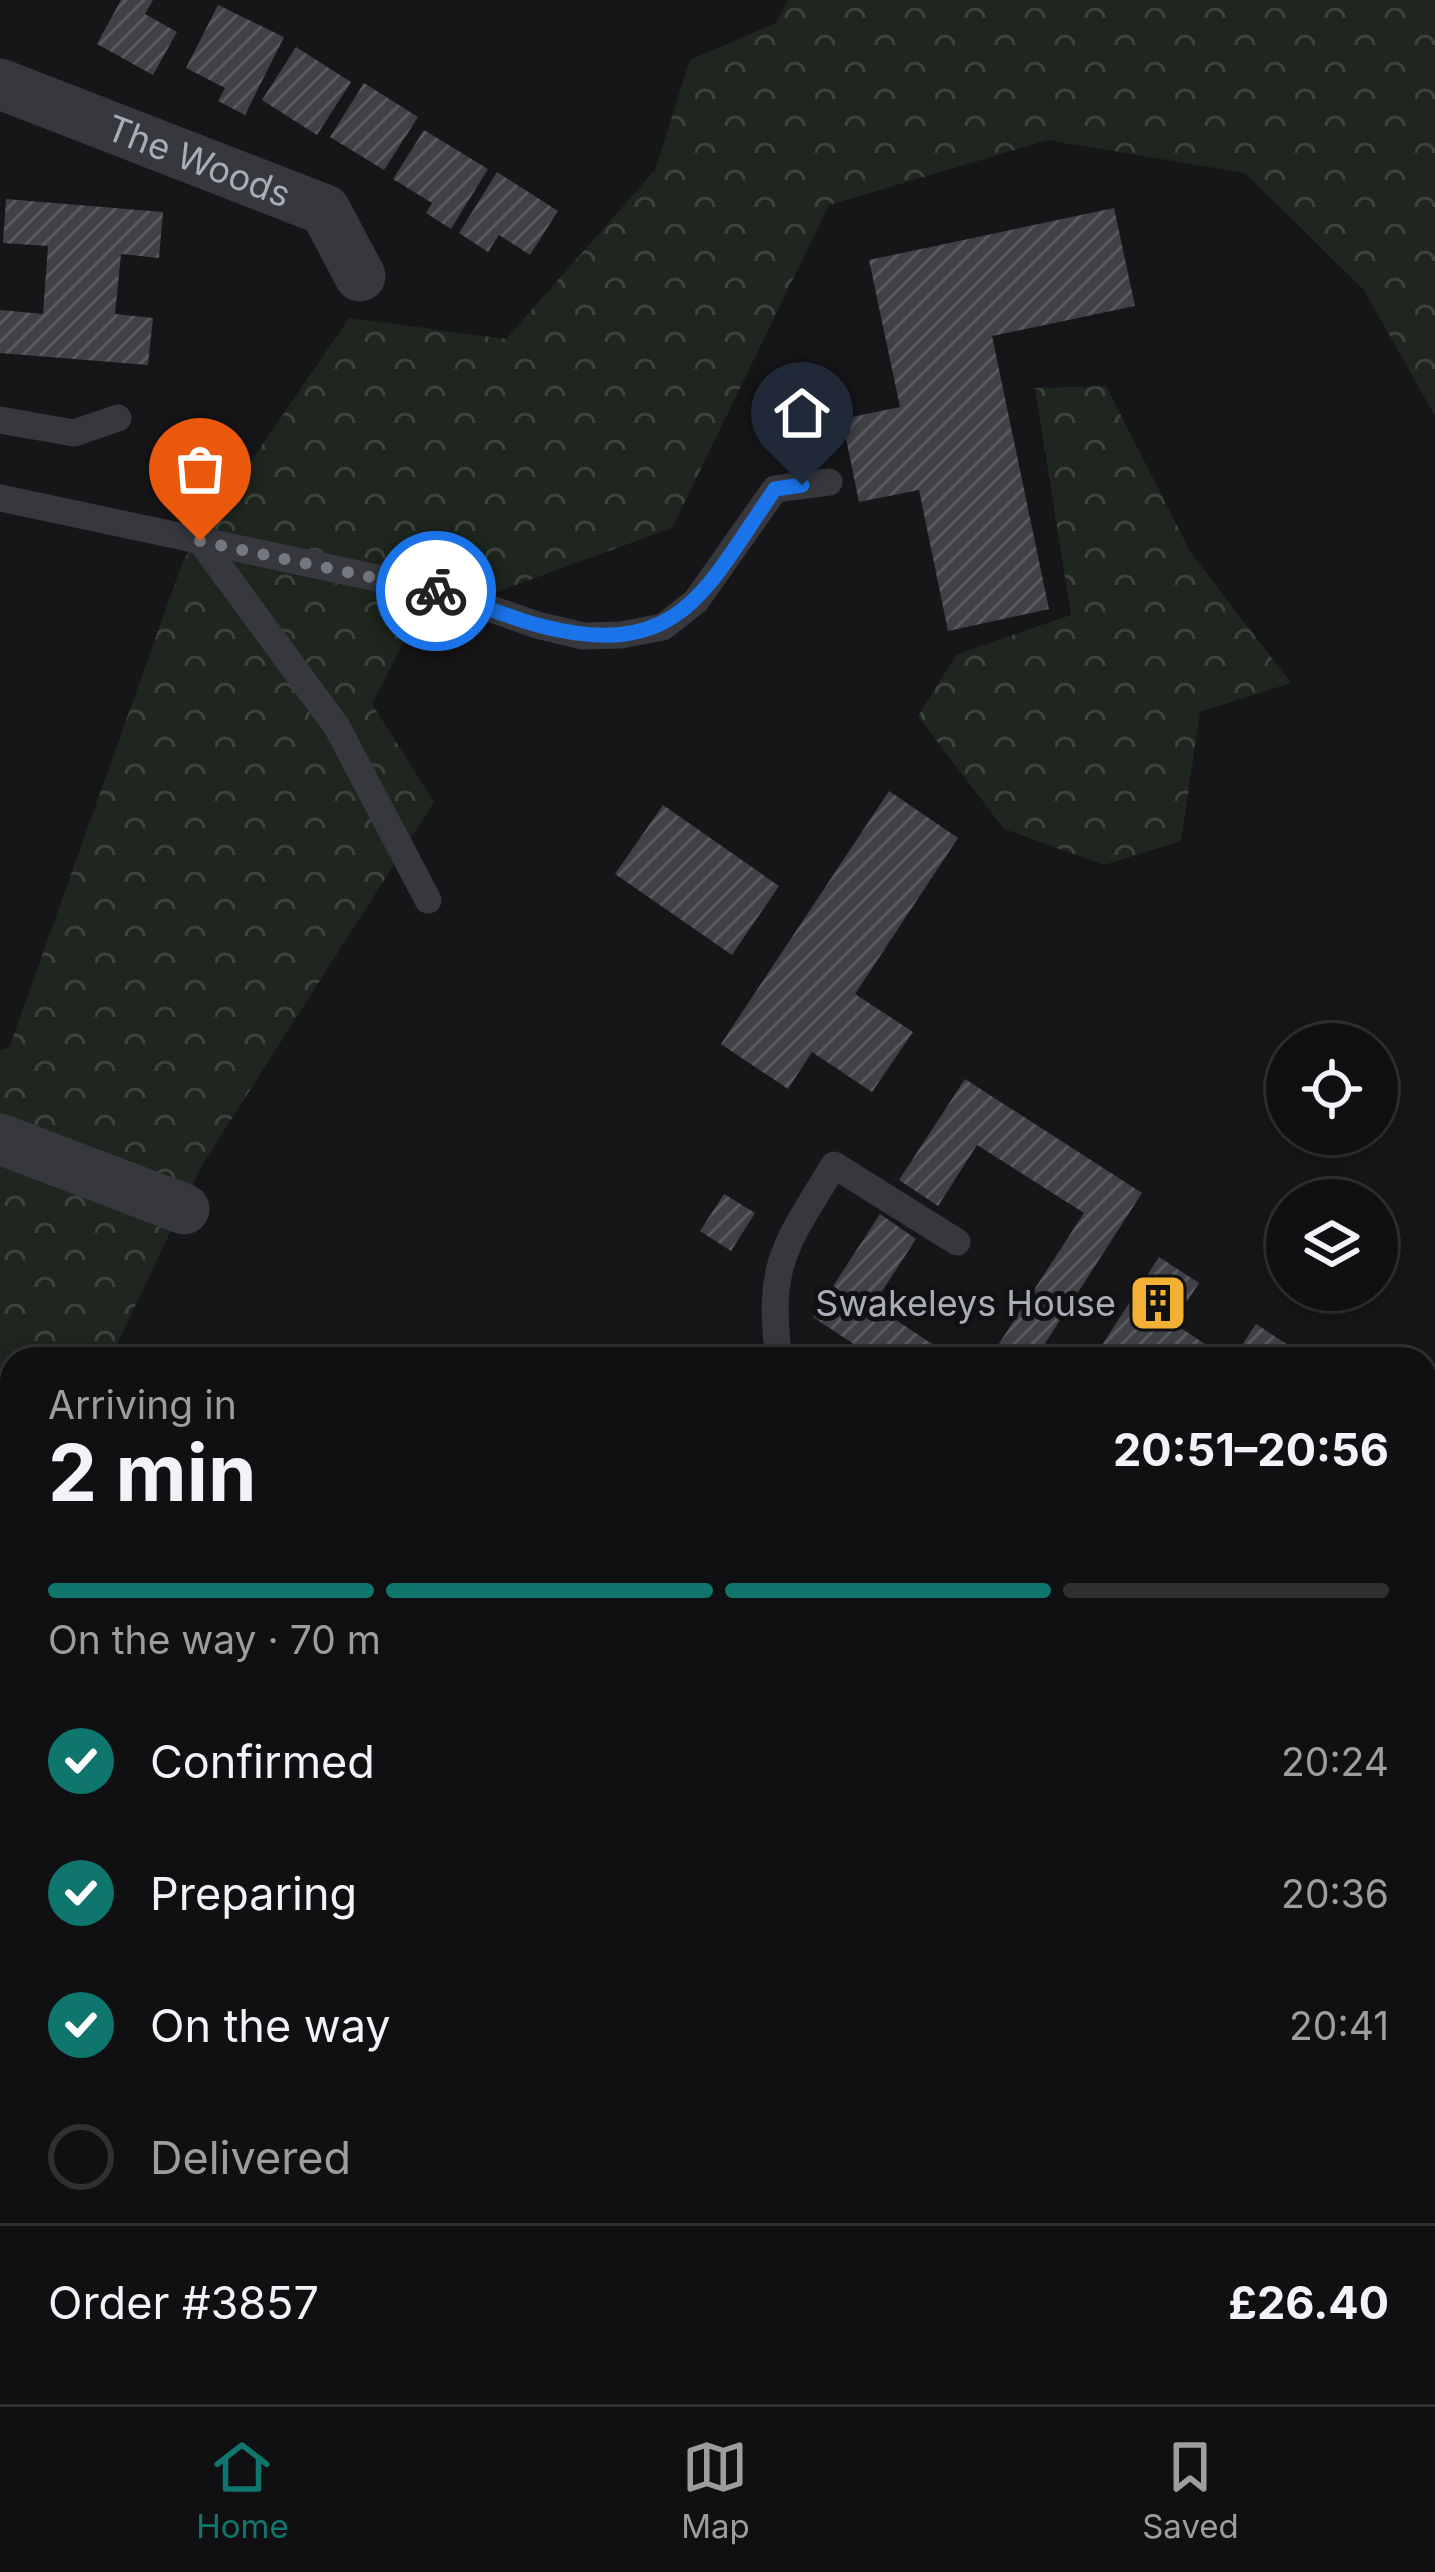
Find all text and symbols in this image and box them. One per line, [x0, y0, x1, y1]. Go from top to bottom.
street label: The Woods [100, 105, 297, 216]
pin [751, 362, 853, 485]
icon: home [769, 380, 835, 446]
pin [149, 418, 251, 541]
icon: bag [167, 436, 233, 502]
courier [376, 531, 496, 651]
icon: bike [403, 558, 469, 624]
map controls [1266, 1023, 1398, 1311]
button: locate [1266, 1023, 1398, 1155]
button: layers [1266, 1179, 1398, 1311]
building icon: Swakeleys House [1127, 1272, 1189, 1334]
place label: Swakeleys House [815, 1281, 1116, 1325]
text: Arriving in [48, 1381, 237, 1428]
text: 20:51–20:56 [1113, 1422, 1389, 1477]
text: 2 min [48, 1425, 256, 1520]
text: On the way · 70 m [48, 1616, 381, 1663]
icon: check [48, 1728, 114, 1794]
text: Confirmed [150, 1734, 375, 1789]
text: 20:24 [1281, 1738, 1389, 1785]
icon: check [48, 1860, 114, 1926]
text: Preparing [150, 1866, 357, 1921]
text: 20:36 [1281, 1870, 1389, 1917]
icon: check [48, 1992, 114, 2058]
text: On the way [150, 1998, 391, 2053]
text: 20:41 [1289, 2002, 1389, 2049]
text: Delivered [150, 2130, 351, 2185]
text: Order #3857 [48, 2275, 319, 2330]
text: £26.40 [1228, 2275, 1389, 2330]
tab: Home [196, 2434, 289, 2546]
tab: Map [681, 2434, 750, 2546]
tab: Saved [1142, 2434, 1239, 2546]

